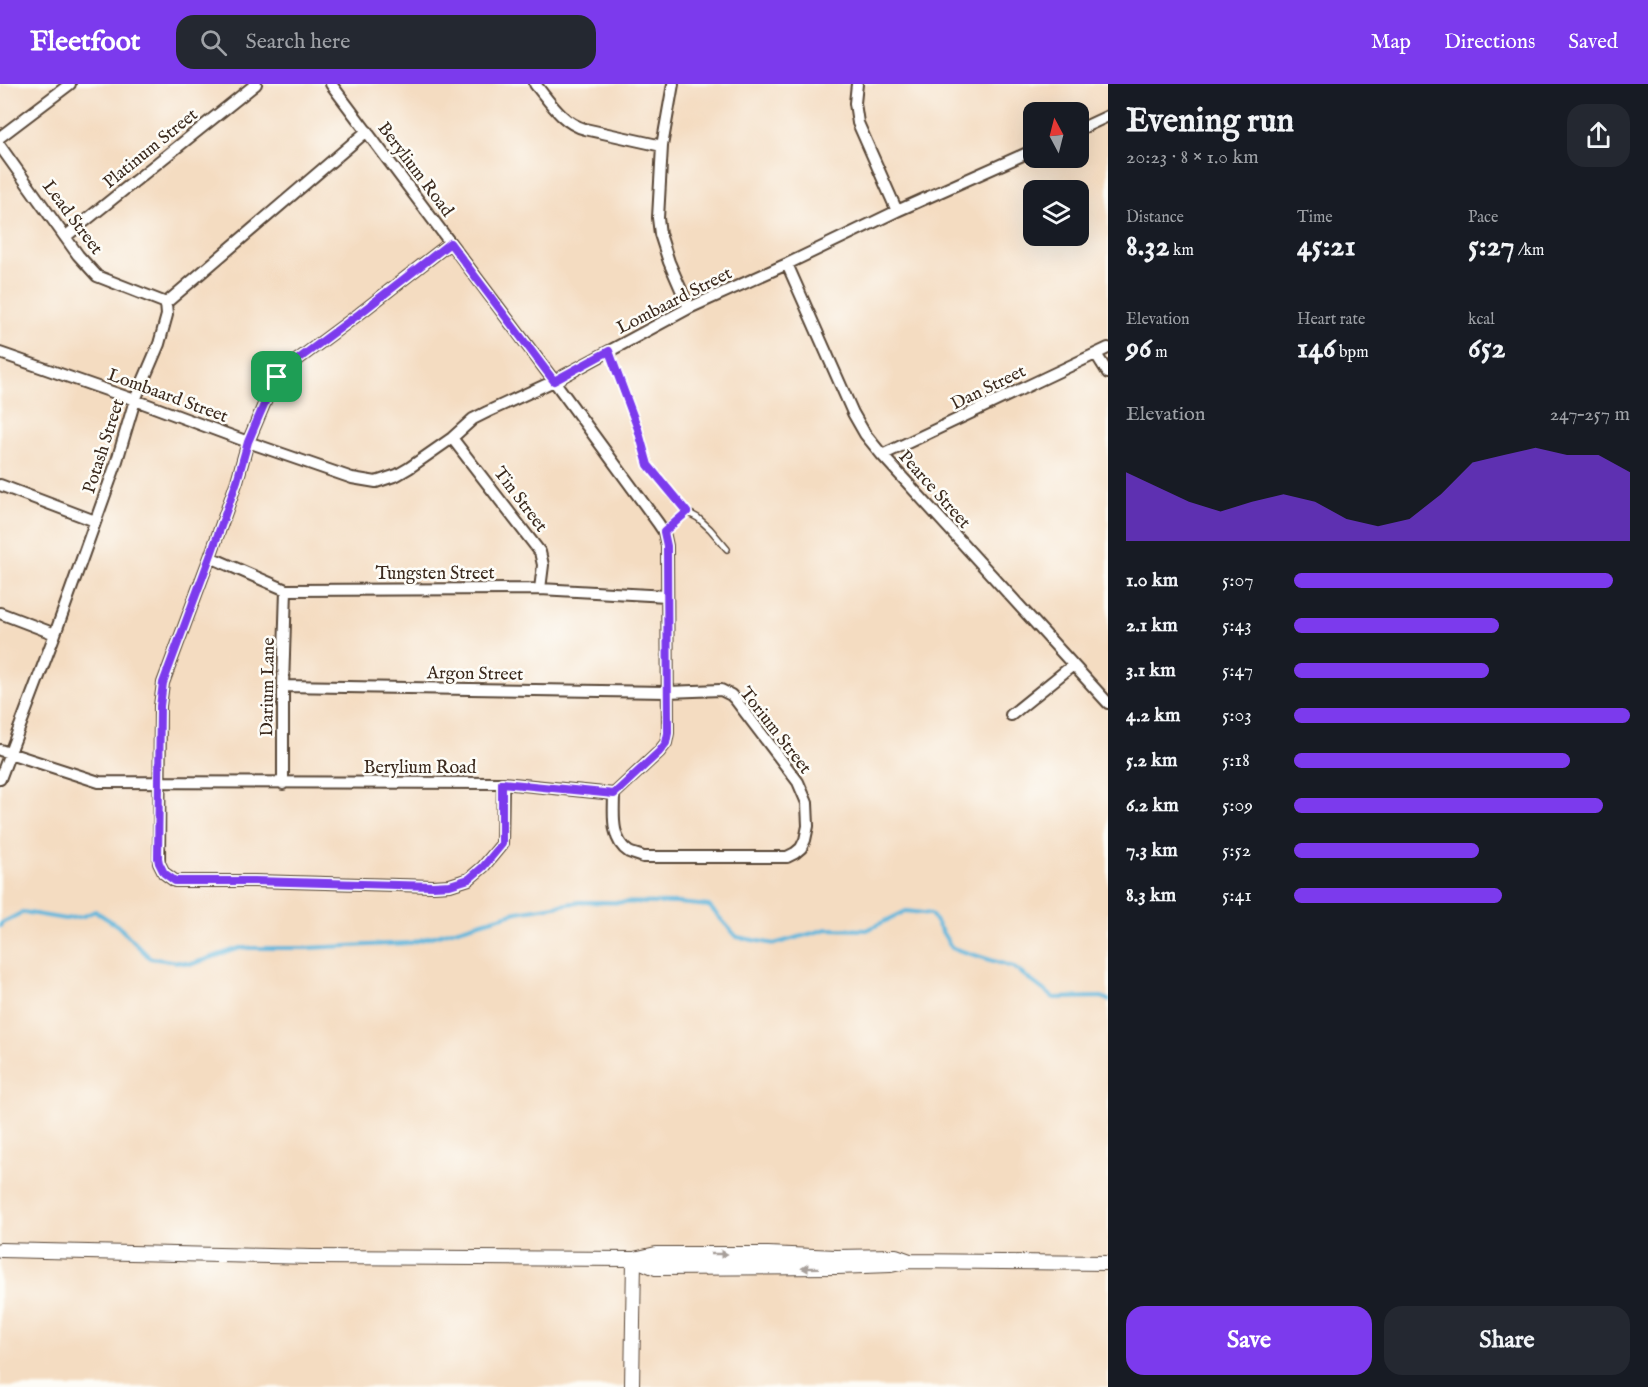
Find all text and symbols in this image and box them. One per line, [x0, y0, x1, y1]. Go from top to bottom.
search box [176, 15, 596, 69]
text: Fleetfoot [30, 25, 140, 60]
icon: search [197, 26, 230, 59]
text: Search here [245, 28, 350, 56]
text: Map [1371, 29, 1411, 56]
text: Directions [1444, 29, 1535, 56]
text: Saved [1568, 29, 1618, 56]
text: Evening run [1126, 101, 1294, 143]
north arrow [1023, 102, 1089, 168]
map controls [1023, 102, 1089, 246]
street label: Platinum Street [99, 104, 203, 194]
button: share [1567, 104, 1630, 167]
street label: Berylium Road [372, 118, 458, 222]
text: 20:23 · 8 × 1.0 km [1126, 145, 1259, 170]
street label: Lead Street [36, 176, 107, 260]
button: layers [1023, 180, 1089, 246]
text: Distance [1126, 208, 1184, 228]
text: Time [1297, 208, 1333, 228]
text: Pace [1468, 208, 1498, 228]
text: 8.32 [1126, 228, 1169, 266]
text: 45:21 [1297, 228, 1356, 266]
text: 5:27 [1468, 228, 1515, 266]
text: km [1169, 241, 1194, 261]
text: /km [1515, 241, 1544, 261]
street label: Lombaard Street [613, 262, 736, 340]
text: Elevation [1126, 310, 1189, 330]
text: Heart rate [1297, 310, 1365, 330]
text: kcal [1468, 310, 1495, 330]
text: 96 [1126, 330, 1152, 368]
text: 146 [1297, 330, 1336, 368]
text: 652 [1468, 330, 1506, 368]
text: m [1152, 343, 1168, 363]
text: bpm [1336, 343, 1369, 363]
pin [251, 351, 302, 402]
icon: arrive [260, 360, 293, 393]
street label: Dan Street [947, 360, 1030, 416]
street label: Lombaard Street [104, 364, 231, 429]
street label: Potash Street [78, 396, 131, 497]
text: Elevation [1126, 402, 1205, 427]
text: 247–257 m [1550, 402, 1630, 427]
street label: Pearce Street [893, 446, 975, 534]
street label: Tin Street [488, 463, 552, 537]
street label: Tungsten Street [375, 563, 495, 586]
text: 1.0 km [1126, 568, 1178, 593]
text: 5:07 [1222, 568, 1254, 593]
text: 2.1 km [1126, 613, 1178, 638]
text: 5:43 [1222, 613, 1252, 638]
street label: Darium Lane [256, 637, 281, 737]
text: 3.1 km [1126, 658, 1176, 683]
text: 5:47 [1222, 658, 1253, 683]
street label: Argon Street [426, 662, 523, 687]
street label: Torium Street [734, 683, 816, 779]
text: 4.2 km [1126, 703, 1180, 728]
text: 5:03 [1222, 703, 1252, 728]
text: 5.2 km [1126, 748, 1177, 773]
text: 5:18 [1222, 748, 1250, 773]
street label: Berylium Road [364, 757, 477, 780]
text: 6.2 km [1126, 793, 1179, 818]
text: 5:09 [1222, 793, 1253, 818]
text: 7.3 km [1126, 838, 1178, 863]
text: 5:52 [1222, 838, 1251, 863]
text: 8.3 km [1126, 883, 1176, 908]
text: 5:41 [1222, 883, 1252, 908]
one-way arrow [709, 1249, 728, 1259]
one-way arrow [801, 1263, 820, 1273]
button: Save [1126, 1306, 1372, 1375]
button: Share [1384, 1306, 1630, 1375]

